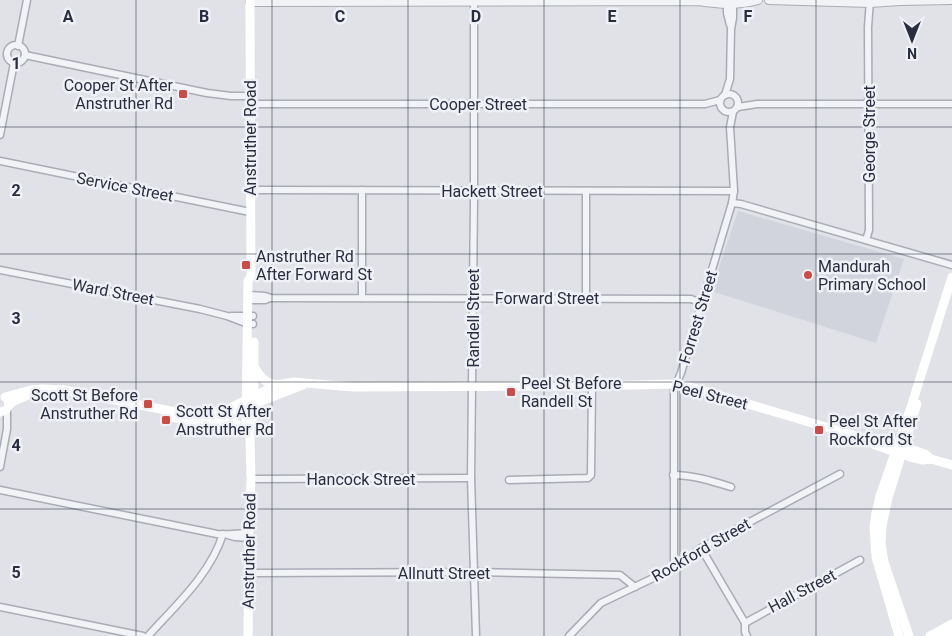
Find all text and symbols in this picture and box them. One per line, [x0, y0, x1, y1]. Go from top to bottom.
text: A [63, 7, 74, 26]
text: B [199, 7, 209, 26]
text: C [335, 7, 345, 26]
text: D [471, 7, 481, 26]
text: E [608, 7, 617, 26]
text: F [744, 7, 753, 26]
north arrow [887, 15, 937, 65]
text: N [907, 45, 917, 61]
text: 1 [11, 54, 21, 73]
place label: Cooper St After Anstruther Rd [64, 76, 174, 113]
street label: Anstruther Road [241, 80, 260, 196]
street label: George Street [860, 85, 879, 183]
marker: Cooper St After Anstruther Rd [177, 88, 189, 100]
street label: Cooper Street [429, 95, 527, 114]
street label: Service Street [75, 168, 175, 206]
text: 2 [11, 181, 21, 200]
street label: Hackett Street [441, 182, 543, 201]
place label: Anstruther Rd After Forward St [256, 247, 372, 284]
place label: Mandurah Primary School [818, 257, 926, 294]
marker: Anstruther Rd After Forward St [240, 259, 252, 271]
street label: Forrest Street [675, 268, 721, 366]
street label: Randell Street [464, 269, 483, 367]
marker: Mandurah Primary School [802, 269, 814, 281]
street label: Ward Street [70, 275, 156, 309]
street label: Forward Street [495, 289, 599, 308]
text: 3 [11, 309, 21, 328]
place label: Peel St Before Randell St [521, 374, 621, 411]
street label: Peel Street [670, 376, 750, 414]
place label: Scott St Before Anstruther Rd [31, 386, 138, 423]
marker: Peel St Before Randell St [505, 386, 517, 398]
marker: Scott St Before Anstruther Rd [142, 398, 154, 410]
place label: Scott St After Anstruther Rd [176, 402, 274, 439]
place label: Peel St After Rockford St [829, 412, 918, 449]
marker: Scott St After Anstruther Rd [160, 414, 172, 426]
marker: Peel St After Rockford St [813, 424, 825, 436]
text: 4 [11, 436, 21, 455]
street label: Hancock Street [306, 470, 416, 489]
street label: Anstruther Road [238, 493, 260, 609]
street label: Rockford Street [648, 514, 754, 586]
text: 5 [11, 563, 21, 582]
street label: Allnutt Street [398, 564, 490, 583]
street label: Hall Street [765, 565, 839, 617]

